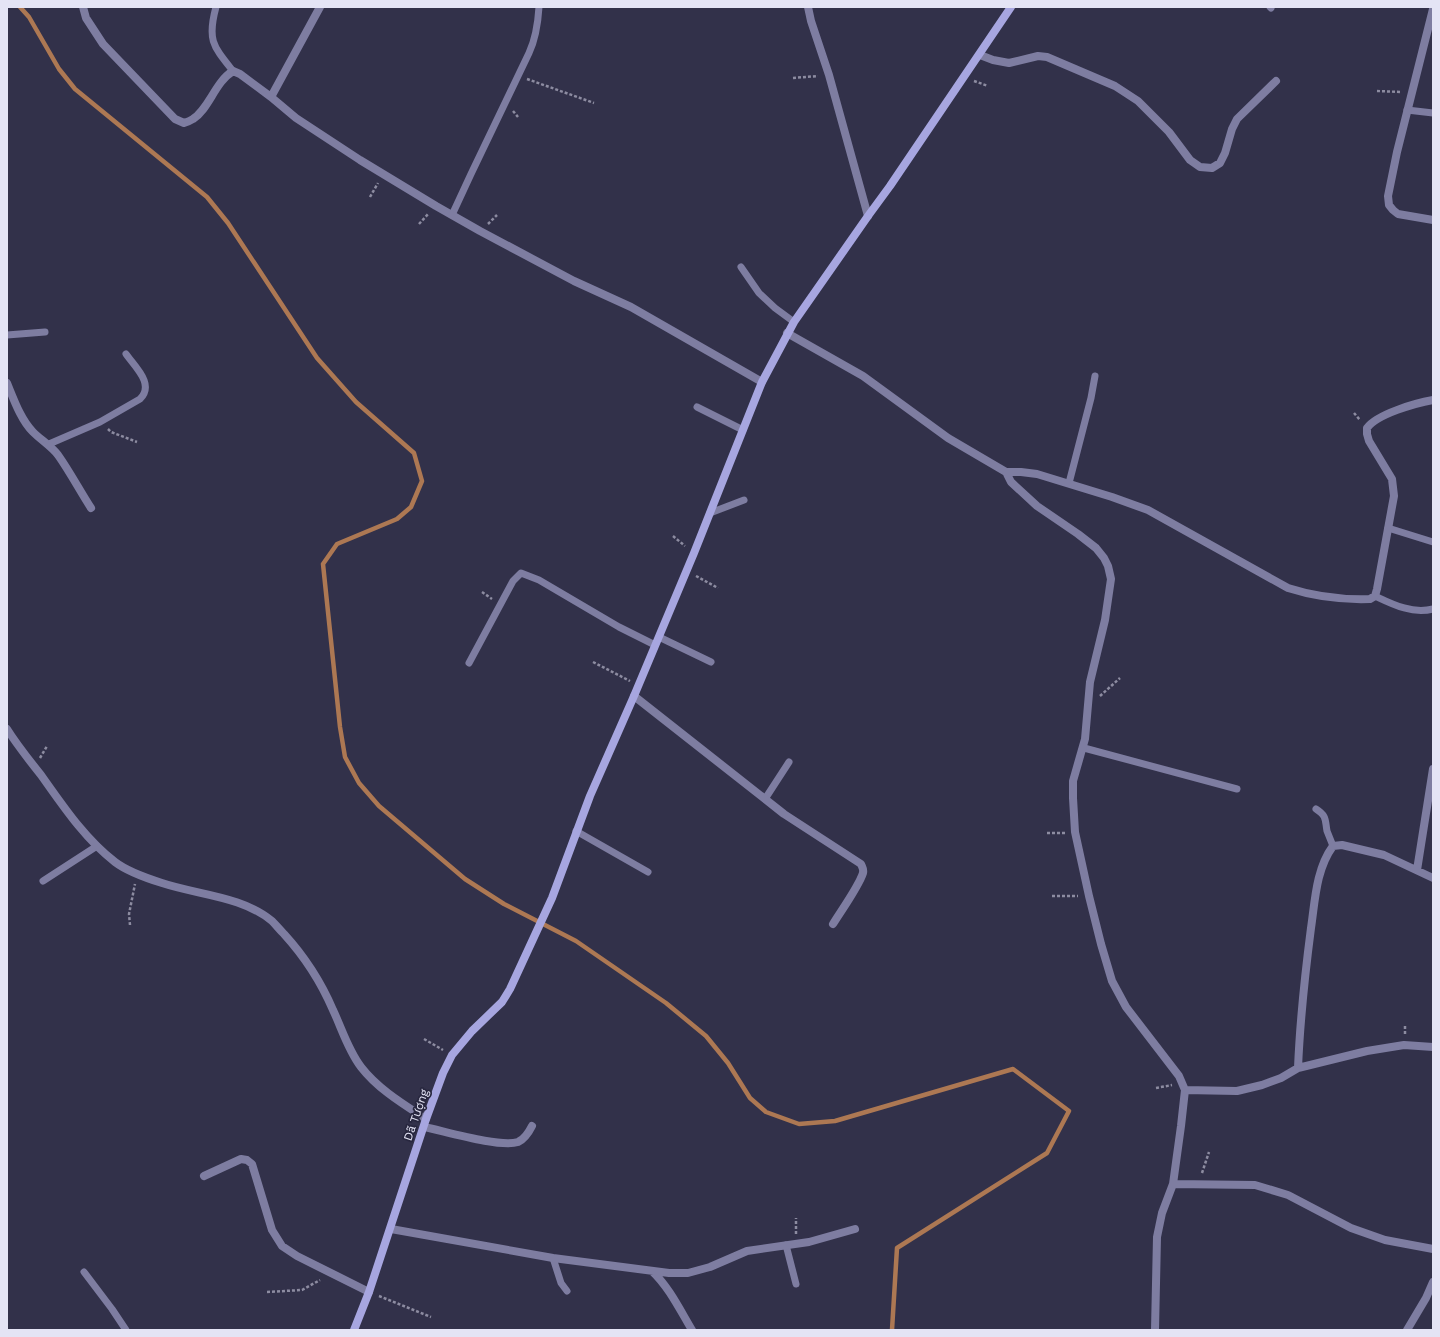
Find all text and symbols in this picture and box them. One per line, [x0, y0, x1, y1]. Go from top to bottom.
street label: Dã Tượng [401, 1087, 432, 1143]

